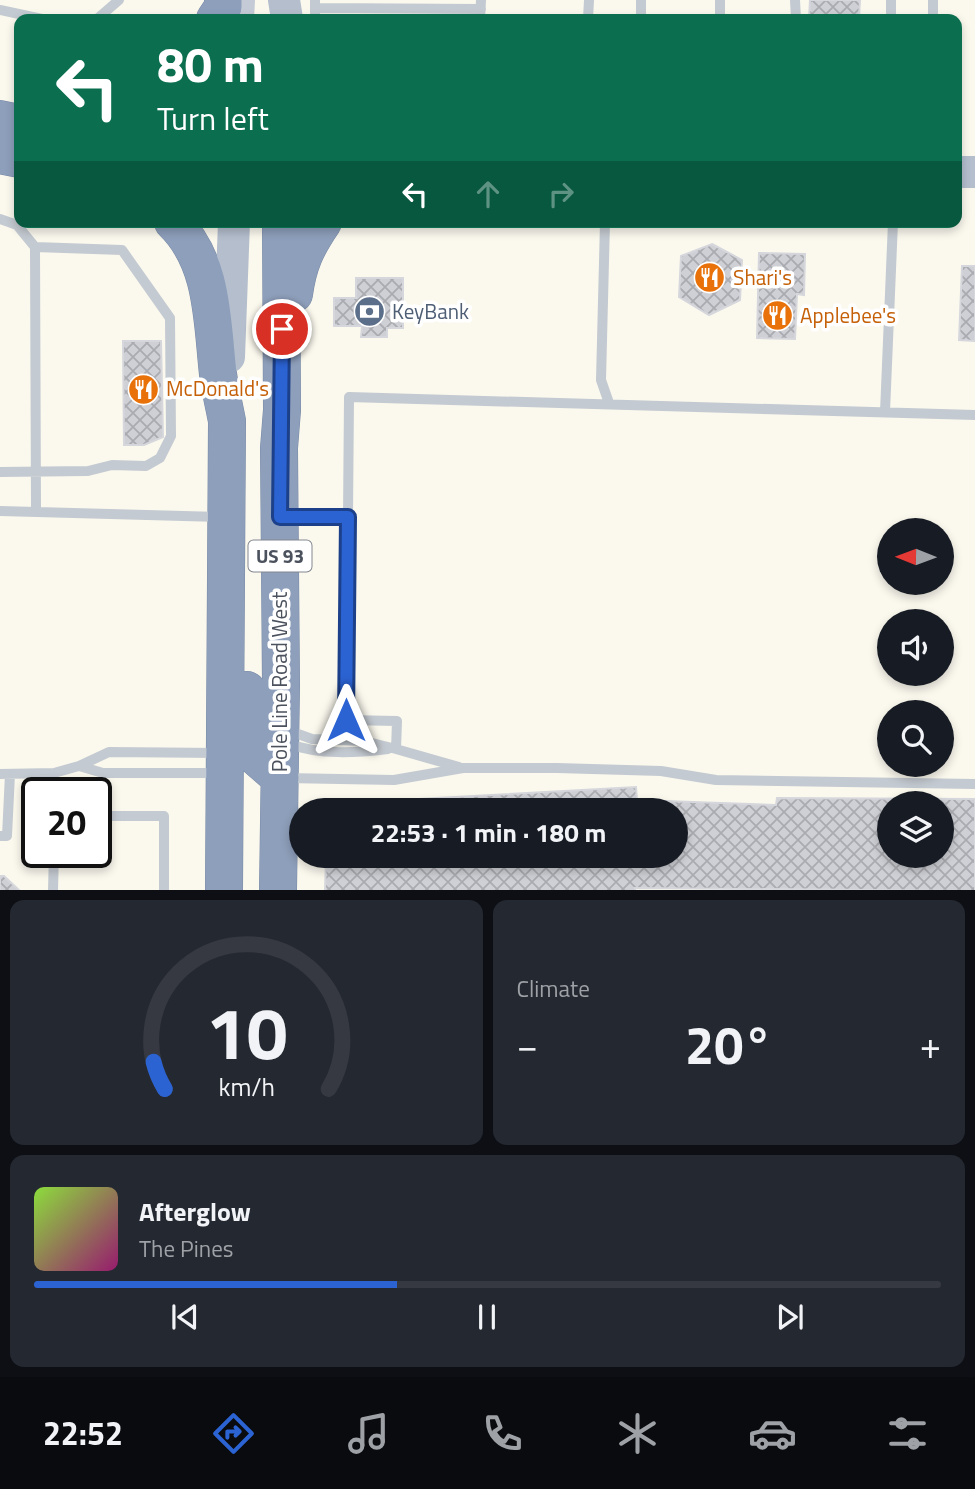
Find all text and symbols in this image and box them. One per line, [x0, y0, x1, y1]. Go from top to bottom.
text: 80 m [157, 26, 264, 101]
icon: left [42, 42, 133, 133]
text: Turn left [157, 94, 269, 142]
icon: left [396, 175, 434, 213]
icon: ahead [469, 175, 507, 213]
icon: right [542, 175, 580, 213]
restaurant icon: Shari's [693, 261, 727, 295]
place label: Shari's [733, 261, 792, 293]
bank icon: KeyBank [352, 295, 386, 329]
place label: KeyBank [392, 295, 469, 327]
pin [252, 299, 312, 359]
restaurant icon: Applebee's [760, 299, 794, 333]
place label: Applebee's [800, 299, 896, 331]
icon: arrive [263, 310, 301, 348]
restaurant icon: McDonald's [126, 372, 160, 406]
place label: McDonald's [166, 372, 269, 404]
north arrow [877, 518, 954, 595]
map controls [877, 518, 954, 868]
road number: US 93 [248, 540, 312, 572]
street label: Pole Line Road West [263, 591, 295, 772]
button: sound [877, 609, 954, 686]
position arrow [309, 683, 383, 757]
button: search [877, 700, 954, 777]
speed limit sign: 20 [21, 777, 112, 868]
button: layers [877, 791, 954, 868]
text: 22:53 · 1 min · 180 m [371, 813, 606, 852]
text: Climate [517, 971, 590, 1006]
text: 10 [205, 977, 287, 1087]
text: 20° [685, 1005, 772, 1084]
text: − [517, 1016, 538, 1074]
text: + [920, 1016, 941, 1074]
text: km/h [218, 1067, 275, 1105]
text: Afterglow [139, 1192, 251, 1231]
text: The Pines [139, 1231, 233, 1266]
icon: previous [166, 1298, 204, 1336]
icon: pause [468, 1298, 506, 1336]
icon: next [771, 1298, 809, 1336]
text: 22:52 [43, 1409, 123, 1457]
icon: directions [209, 1409, 258, 1458]
icon: music [344, 1409, 393, 1458]
icon: phone [478, 1409, 527, 1458]
icon: climate [613, 1409, 662, 1458]
icon: car [748, 1409, 797, 1458]
icon: filters [883, 1409, 932, 1458]

